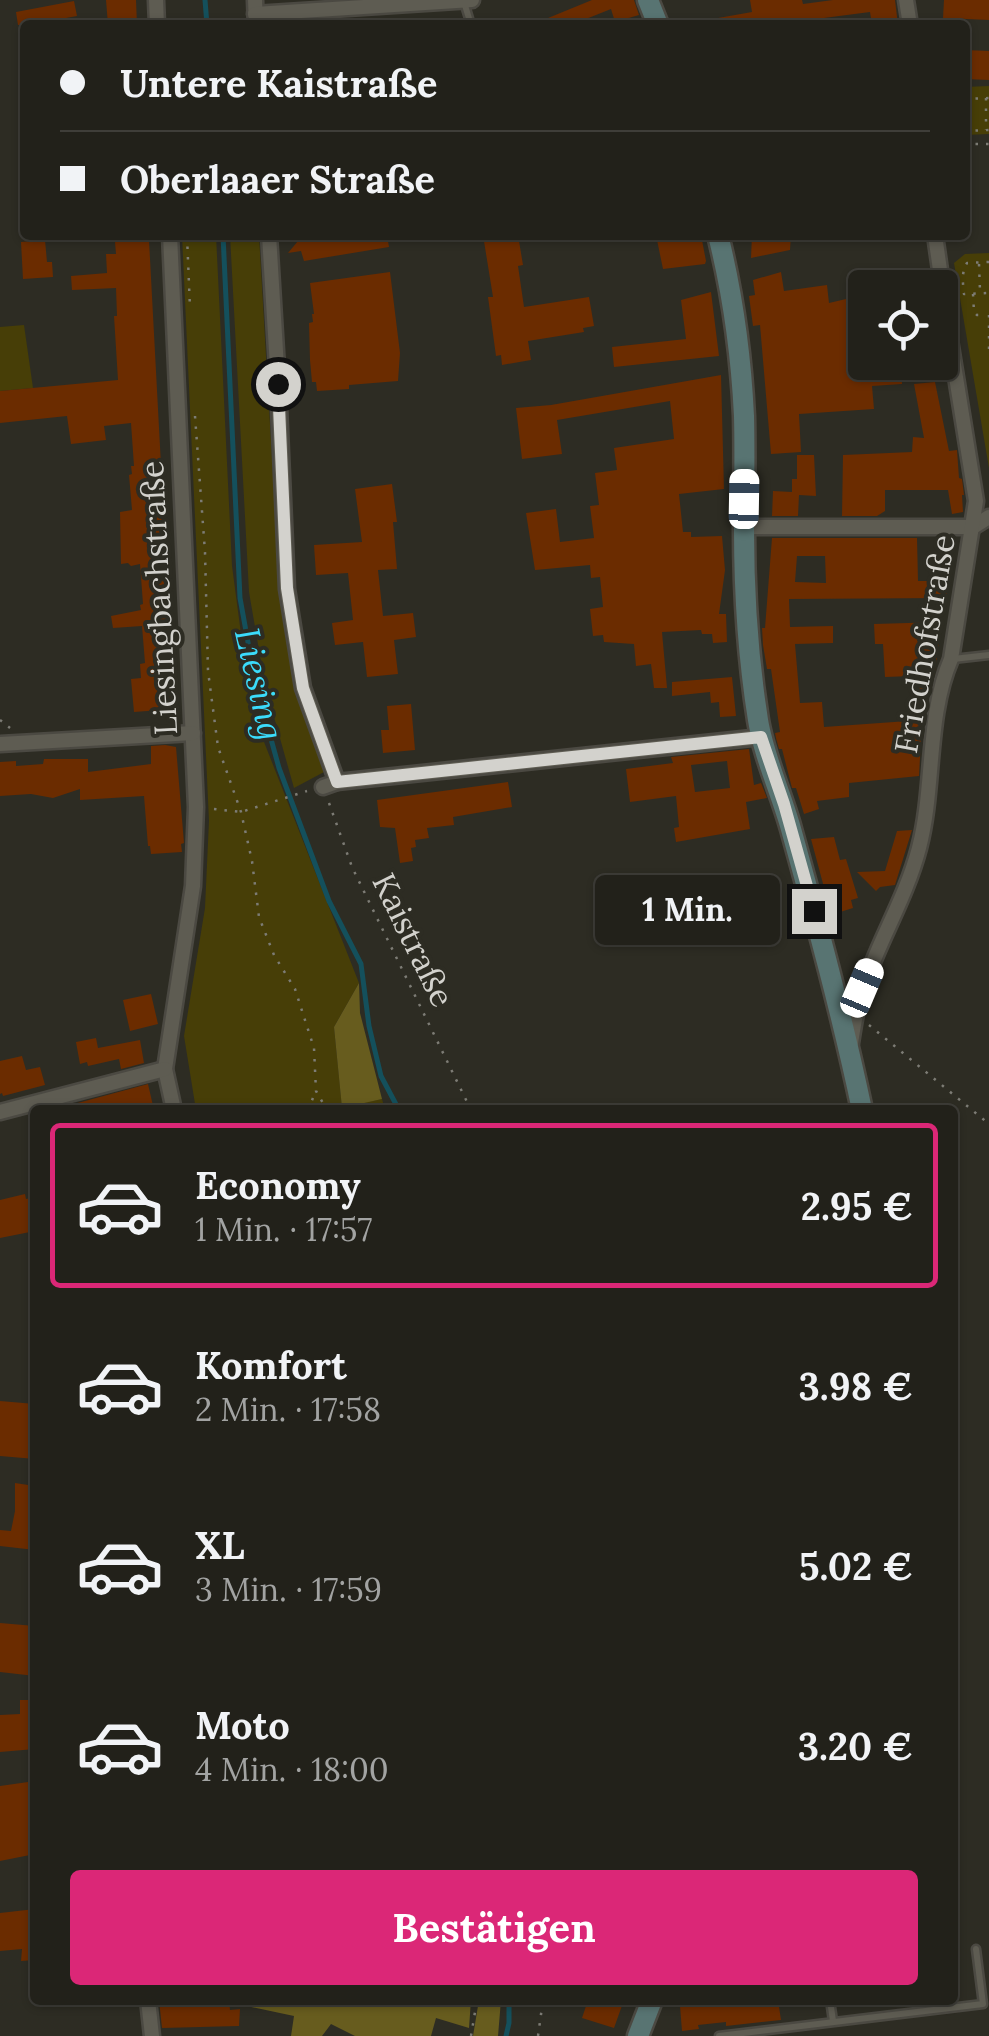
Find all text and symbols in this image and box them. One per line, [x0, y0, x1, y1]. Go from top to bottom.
text: Untere Kaistraße [120, 59, 437, 107]
text: Oberlaaer Straße [120, 155, 435, 203]
map controls [848, 270, 958, 380]
button: locate [848, 270, 958, 380]
route start [256, 362, 301, 407]
street label: Liesingbachstraße [131, 460, 186, 736]
car [728, 469, 760, 529]
street label: Friedhofstraße [885, 531, 964, 757]
water label: Liesing [225, 623, 294, 744]
street label: Kaistraße [363, 866, 463, 1013]
callout: 1 Min. [594, 876, 779, 946]
text: 1 Min. [642, 889, 733, 930]
route end [792, 889, 837, 934]
car [836, 955, 888, 1021]
icon: car [75, 1161, 165, 1251]
text: Economy [195, 1161, 361, 1209]
text: 2.95 € [801, 1182, 913, 1230]
text: 1 Min. · 17:57 [195, 1209, 372, 1250]
icon: car [75, 1341, 165, 1431]
text: Komfort [195, 1341, 347, 1389]
text: 3.98 € [799, 1362, 913, 1410]
text: 2 Min. · 17:58 [195, 1389, 381, 1430]
icon: car [75, 1521, 165, 1611]
text: XL [195, 1521, 245, 1569]
text: 5.02 € [799, 1542, 913, 1590]
text: 3 Min. · 17:59 [195, 1569, 382, 1610]
icon: car [75, 1701, 165, 1791]
text: Moto [195, 1701, 290, 1749]
text: 3.20 € [798, 1722, 913, 1770]
text: 4 Min. · 18:00 [195, 1749, 389, 1790]
button: Bestätigen [70, 1870, 918, 1985]

